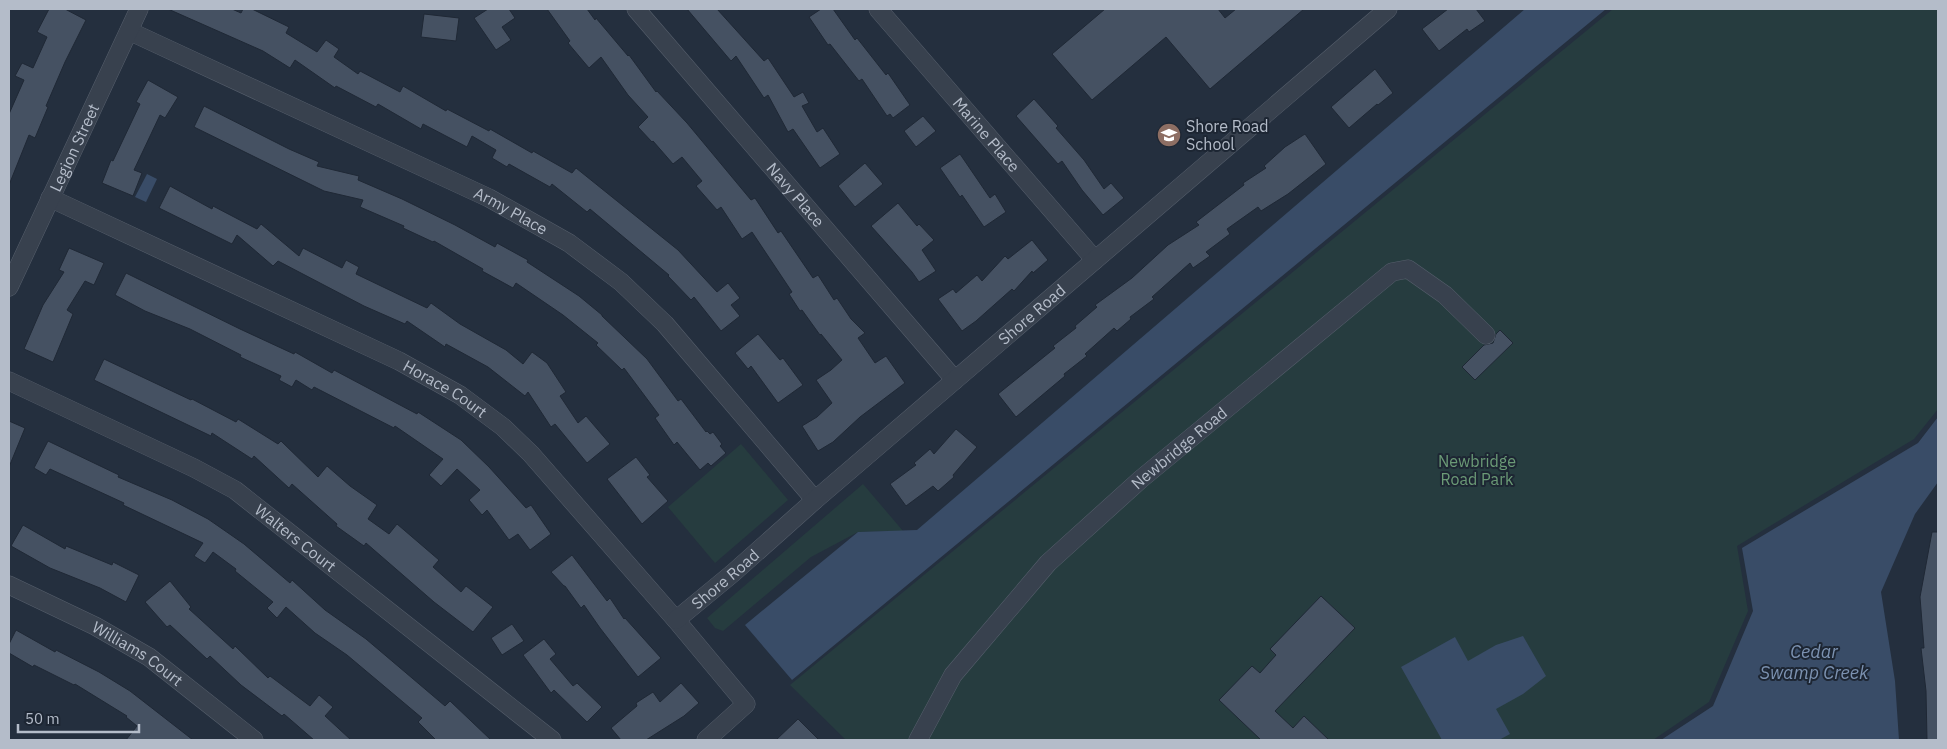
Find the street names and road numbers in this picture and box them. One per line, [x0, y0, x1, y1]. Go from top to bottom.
street label: Marine Place [949, 93, 1025, 176]
street label: Legion Street [45, 100, 103, 195]
street label: Navy Place [762, 158, 829, 231]
street label: Army Place [471, 182, 551, 239]
street label: Shore Road [994, 280, 1070, 349]
street label: Horace Court [400, 355, 491, 422]
street label: Newbridge Road [1127, 402, 1231, 493]
street label: Walters Court [251, 499, 340, 576]
street label: Shore Road [687, 545, 763, 613]
street label: Williams Court [89, 617, 187, 690]

